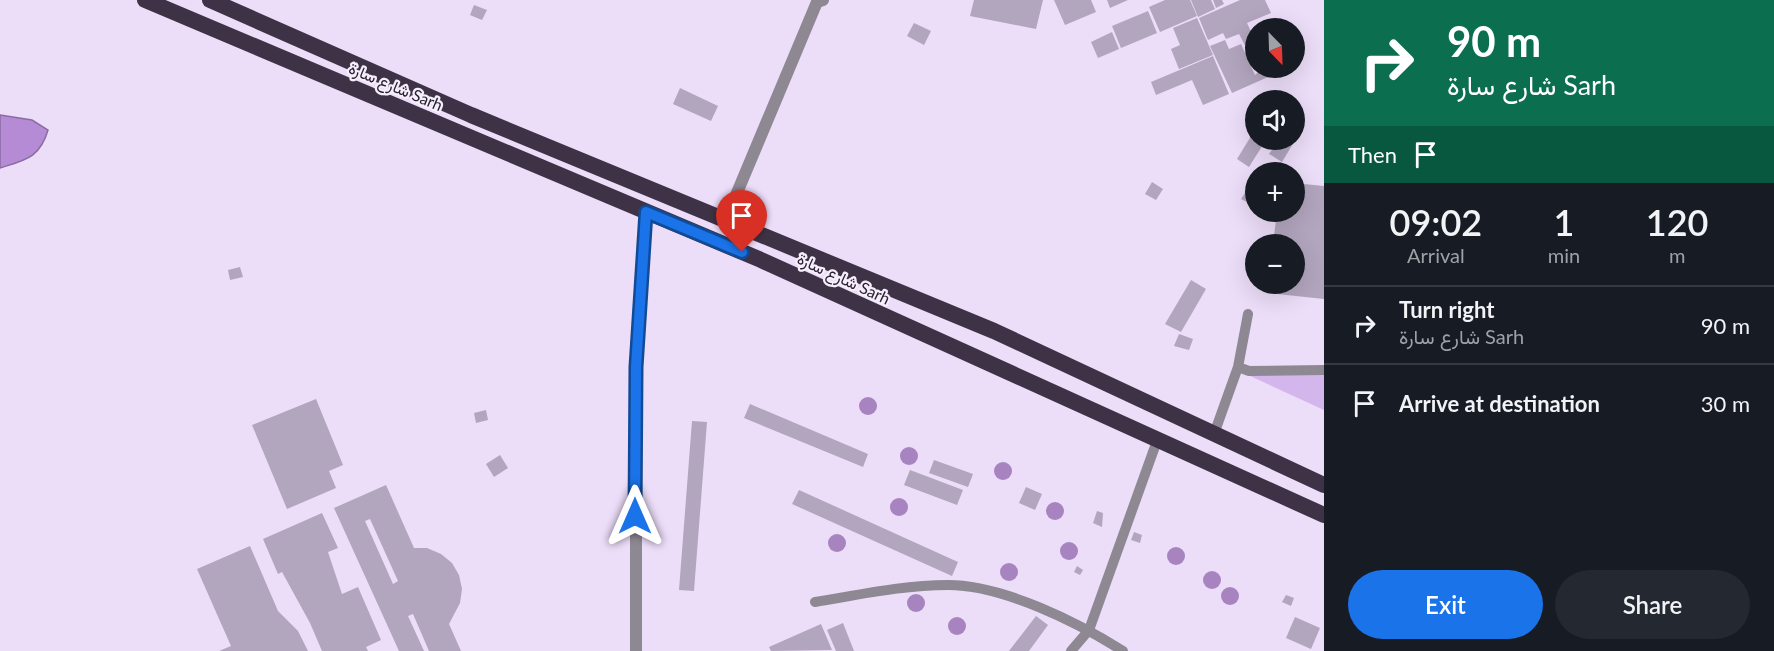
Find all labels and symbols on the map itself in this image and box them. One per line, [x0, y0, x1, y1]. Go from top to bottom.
north arrow [1245, 18, 1305, 78]
street label: شارع سارة Sarh [345, 58, 446, 117]
pin [716, 190, 767, 252]
street label: شارع سارة Sarh [793, 248, 893, 310]
position arrow [603, 484, 667, 548]

